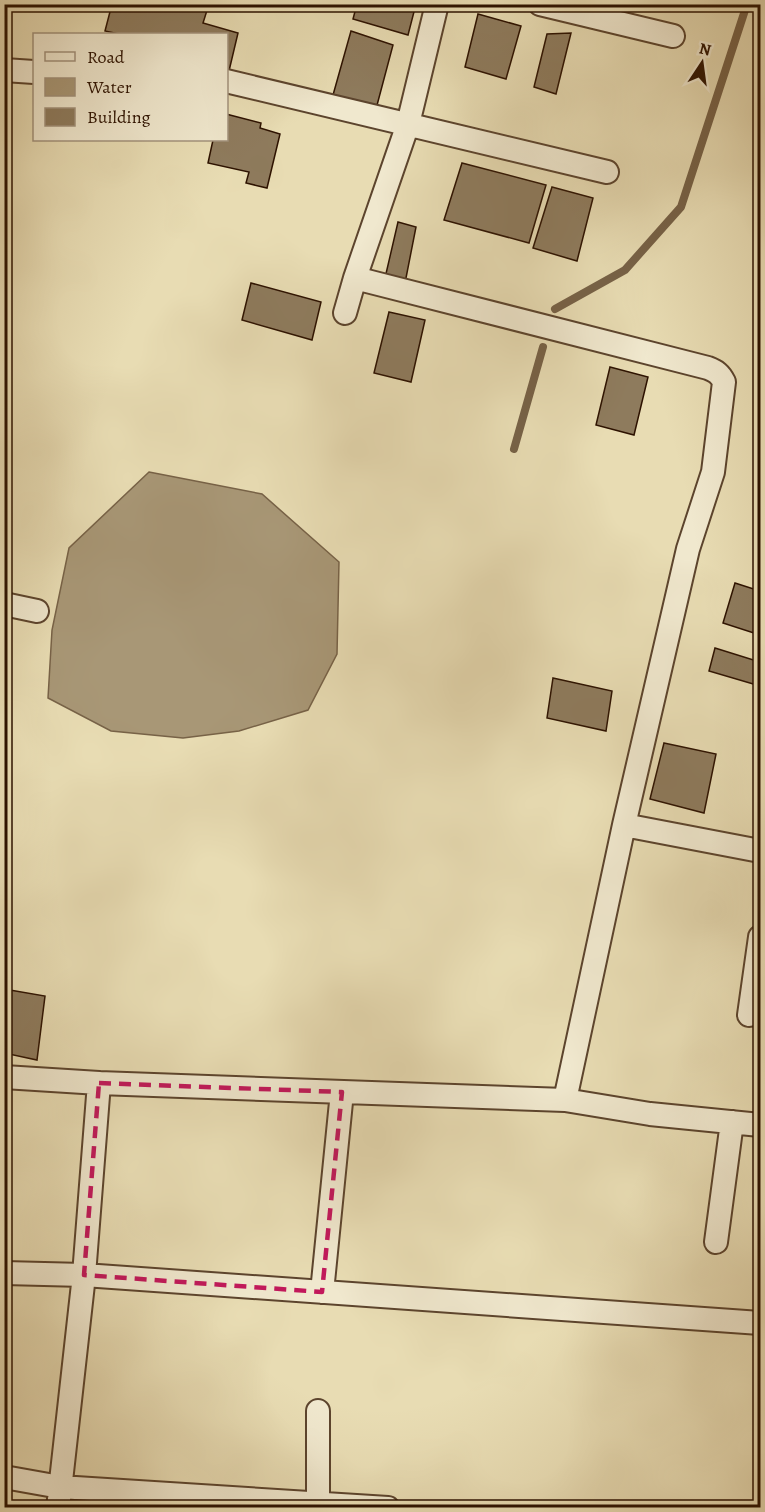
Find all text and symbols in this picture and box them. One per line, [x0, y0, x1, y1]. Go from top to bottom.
legend [33, 33, 228, 141]
north arrow [672, 33, 732, 93]
text: N [697, 37, 714, 61]
text: Road [87, 45, 125, 69]
text: Water [86, 75, 132, 99]
text: Building [87, 105, 151, 129]

